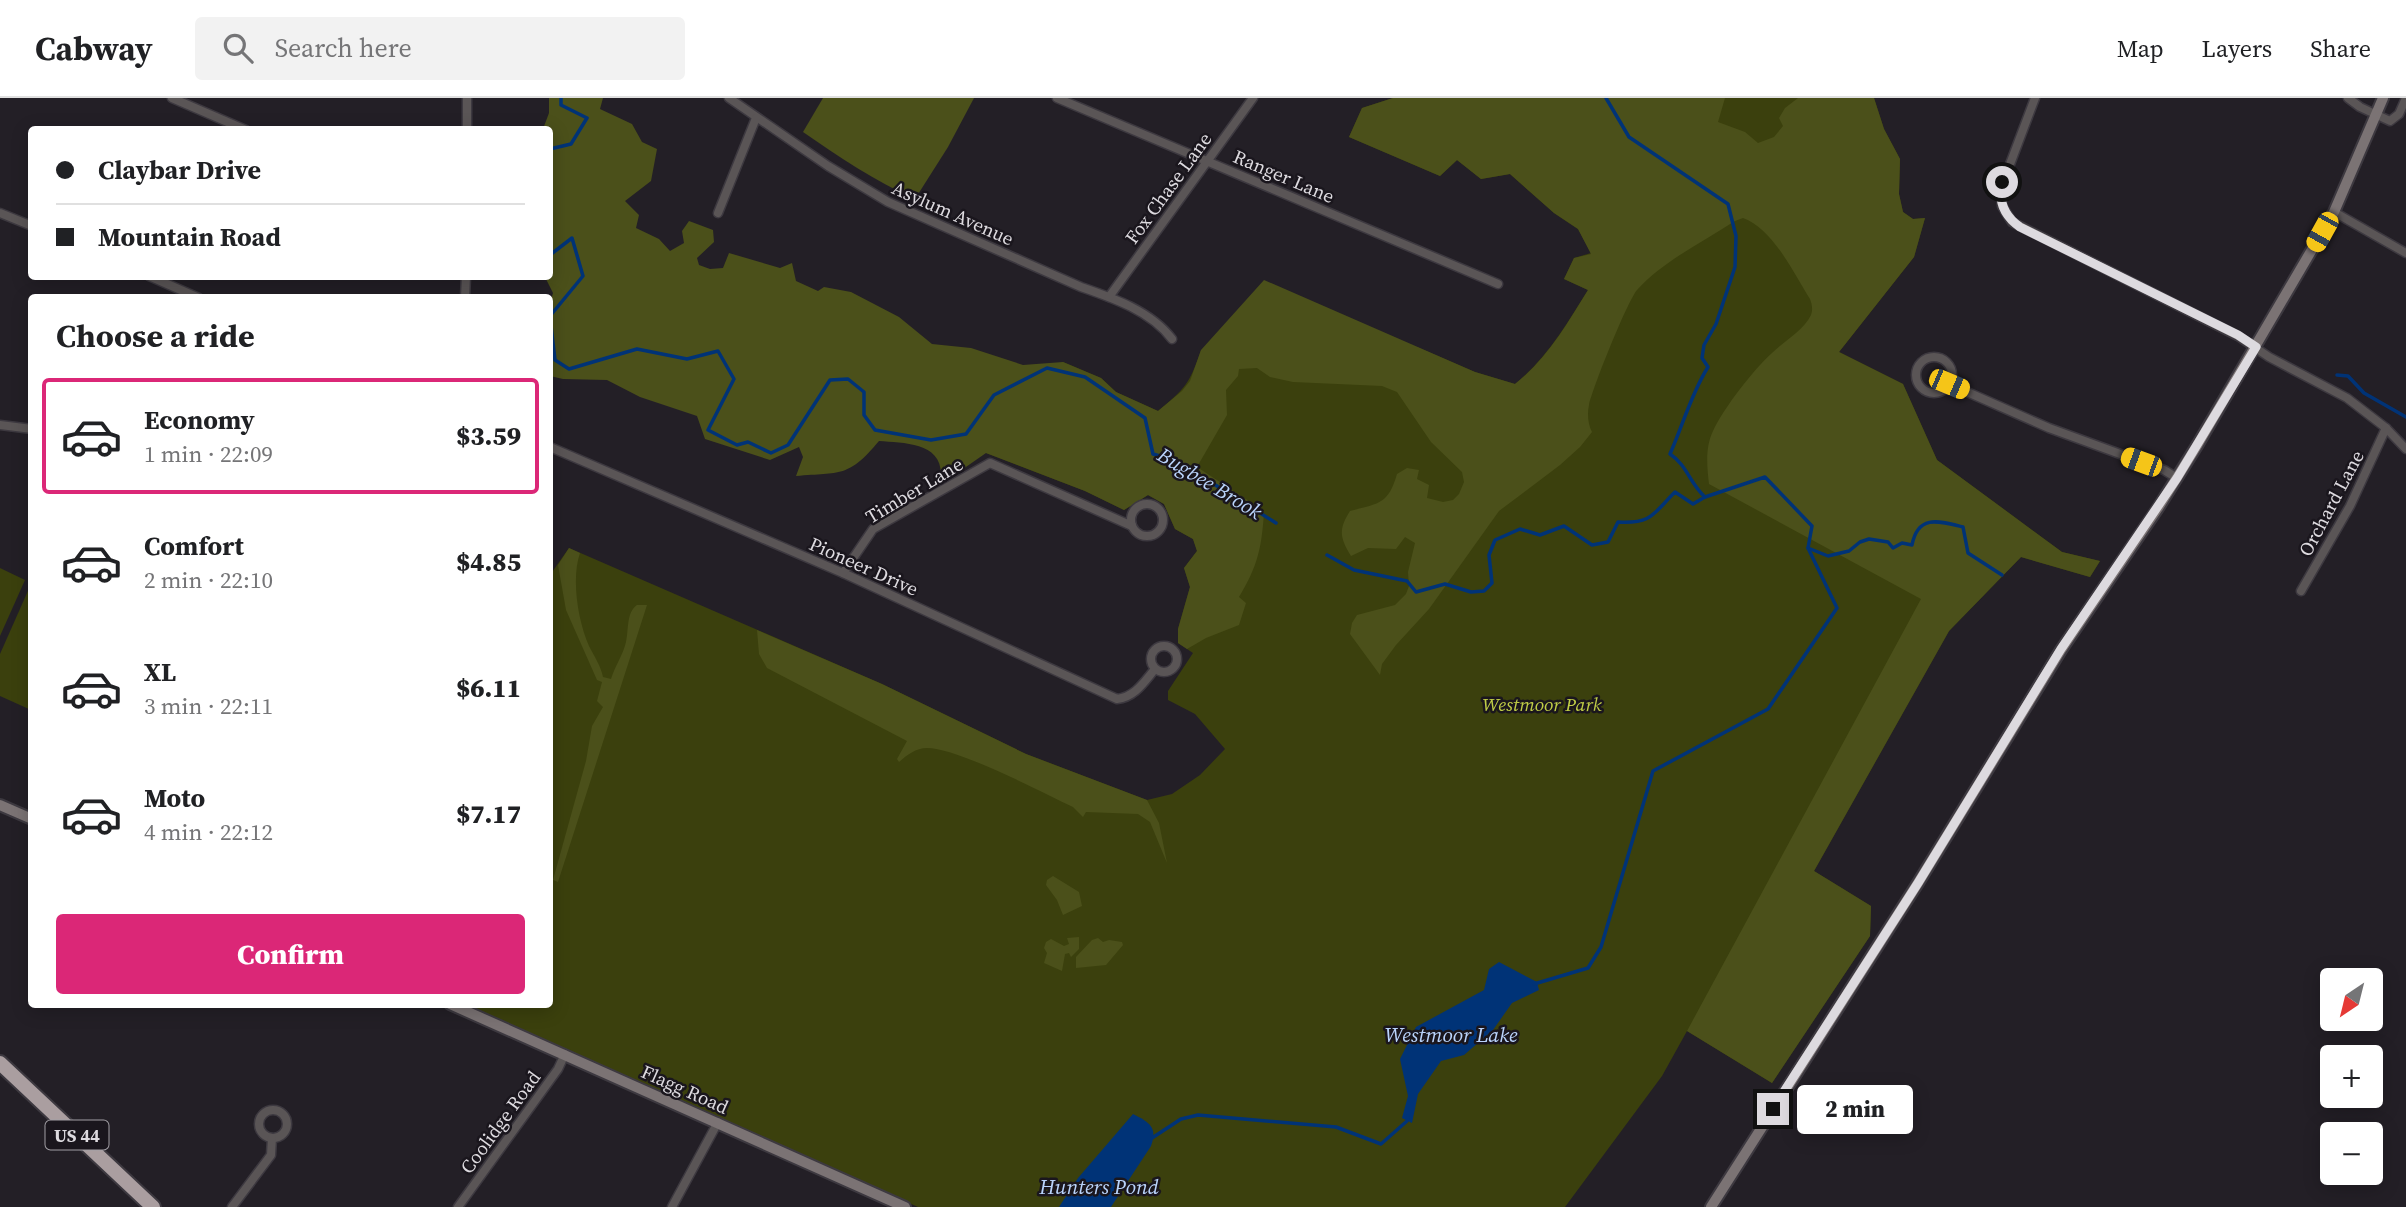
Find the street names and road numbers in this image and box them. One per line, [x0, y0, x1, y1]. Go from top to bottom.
street label: Fox Chase Lane [1119, 127, 1217, 249]
street label: Ranger Lane [1230, 143, 1338, 209]
street label: Asylum Avenue [888, 175, 1018, 251]
street label: Orchard Lane [2292, 445, 2370, 561]
street label: Timber Lane [860, 451, 968, 529]
street label: Pioneer Drive [805, 530, 923, 602]
street label: Flagg Road [637, 1058, 733, 1120]
street label: Coolidge Road [454, 1065, 546, 1179]
road number: US 44 [46, 1120, 108, 1150]

